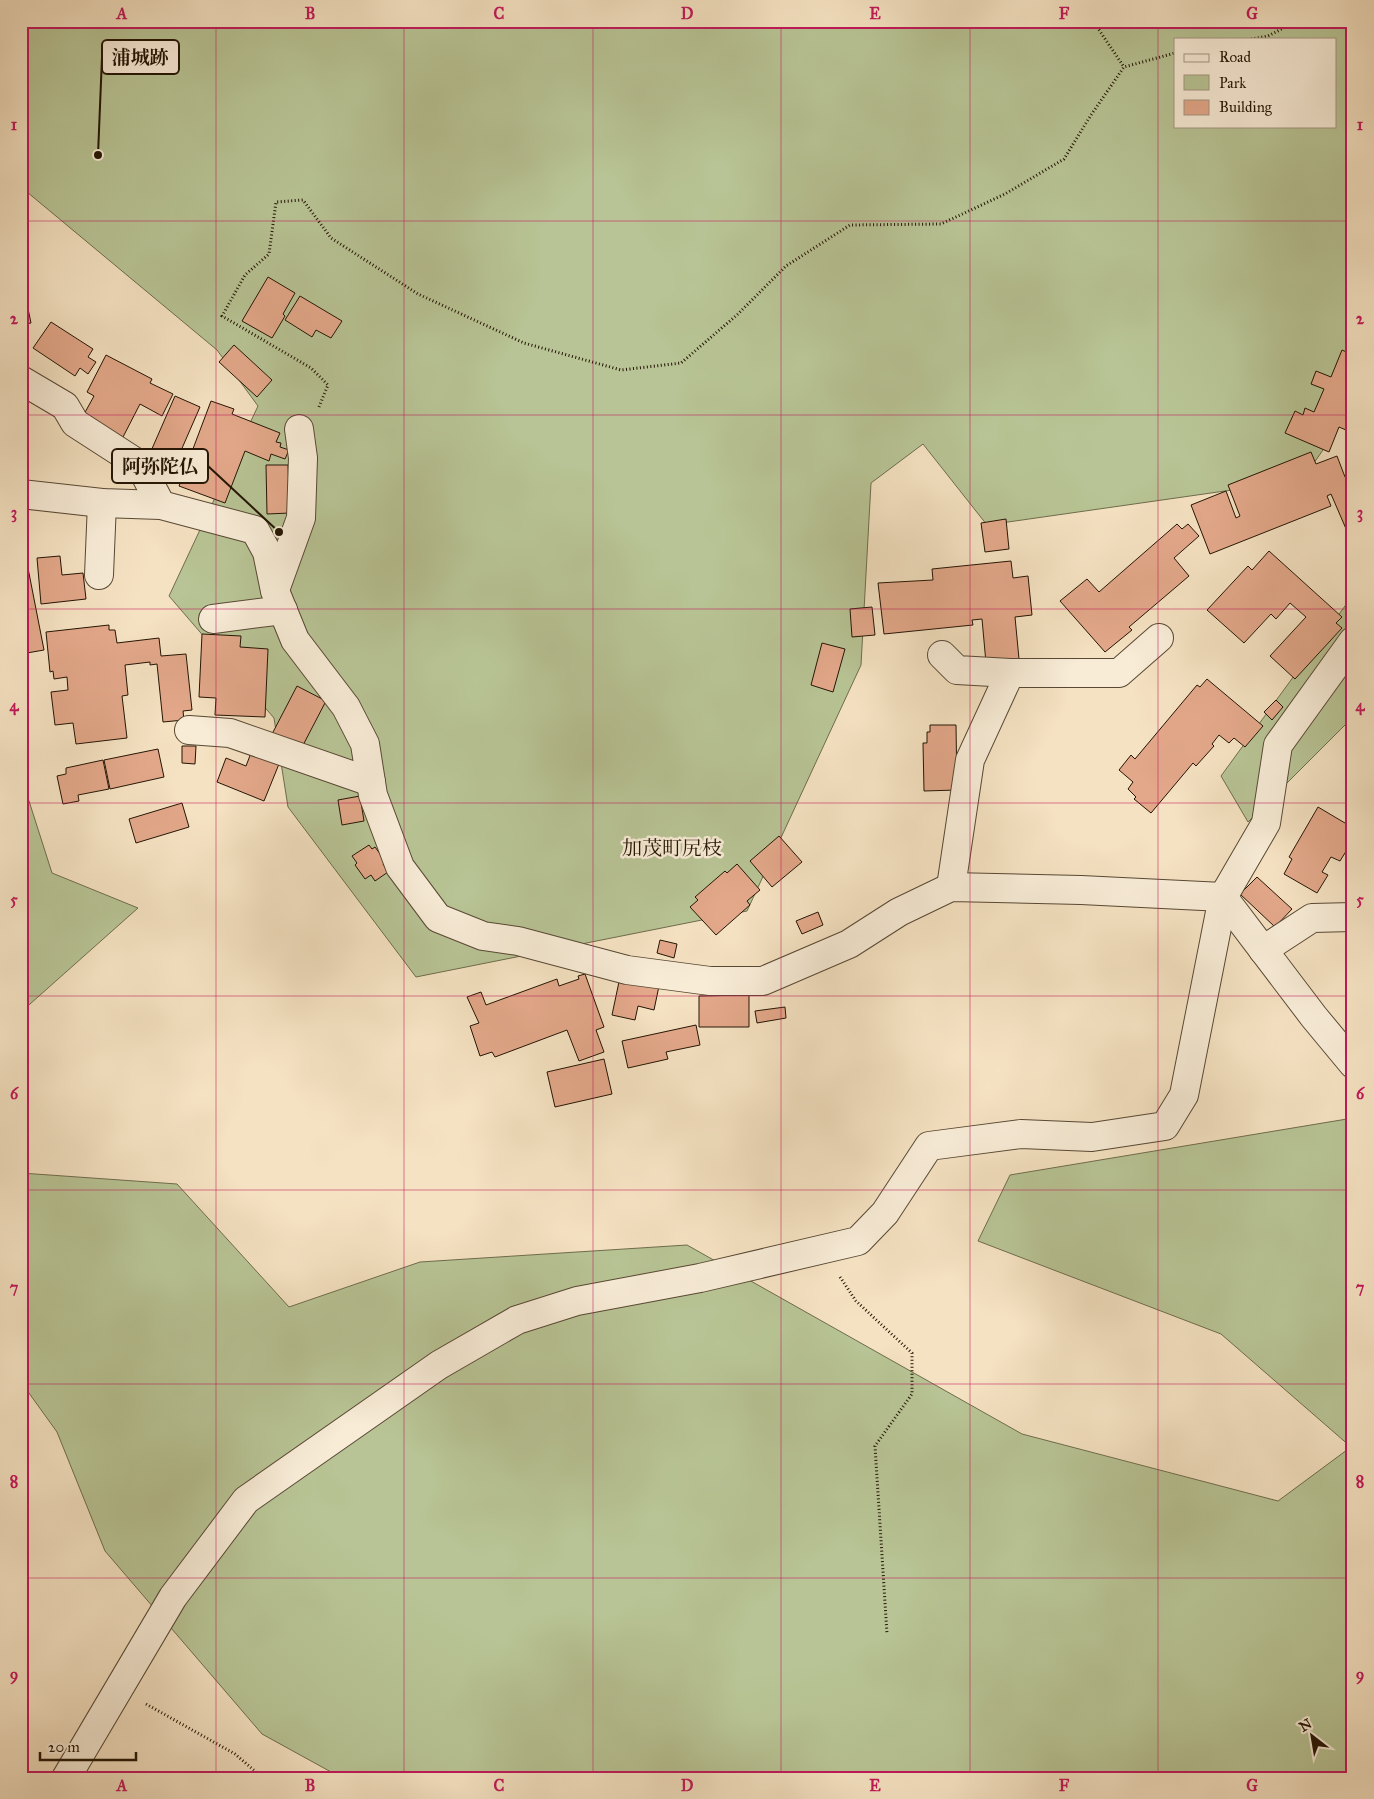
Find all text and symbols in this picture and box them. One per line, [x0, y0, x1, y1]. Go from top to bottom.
text: A [116, 4, 128, 23]
text: B [305, 4, 315, 23]
text: C [494, 4, 505, 23]
text: D [681, 4, 694, 23]
text: E [869, 4, 881, 23]
text: F [1059, 4, 1070, 23]
text: G [1246, 4, 1258, 23]
legend [1174, 38, 1336, 128]
callout: 浦城跡 [102, 40, 179, 74]
text: 浦城跡 [111, 46, 169, 69]
text: Road [1219, 48, 1251, 66]
text: Park [1219, 74, 1246, 92]
text: Building [1219, 98, 1273, 116]
text: 1 [11, 115, 18, 134]
text: 1 [1357, 115, 1364, 134]
text: 2 [10, 309, 19, 328]
text: 2 [1356, 309, 1365, 328]
callout: 阿弥陀仏 [112, 449, 208, 483]
text: 阿弥陀仏 [122, 455, 198, 478]
text: 3 [11, 503, 17, 523]
text: 3 [1357, 503, 1363, 523]
text: 4 [10, 696, 20, 716]
text: 4 [1356, 696, 1366, 716]
district label: 加茂町尻枝 [622, 836, 722, 860]
text: 5 [10, 890, 18, 909]
text: 5 [1356, 890, 1364, 909]
text: 6 [10, 1084, 19, 1103]
text: 6 [1356, 1084, 1365, 1103]
text: 7 [10, 1278, 19, 1297]
text: 7 [1356, 1278, 1365, 1297]
text: 8 [10, 1472, 18, 1491]
text: 8 [1356, 1472, 1364, 1491]
text: 9 [10, 1665, 18, 1685]
text: 9 [1356, 1665, 1364, 1685]
north arrow [1286, 1712, 1336, 1762]
text: N [1296, 1715, 1315, 1736]
scale bar [40, 1729, 136, 1761]
text: 20 m [48, 1738, 80, 1756]
text: A [116, 1776, 128, 1795]
text: B [305, 1776, 315, 1795]
text: C [494, 1776, 505, 1795]
text: D [681, 1776, 694, 1795]
text: E [869, 1776, 881, 1795]
text: F [1059, 1776, 1070, 1795]
text: G [1246, 1776, 1258, 1795]

